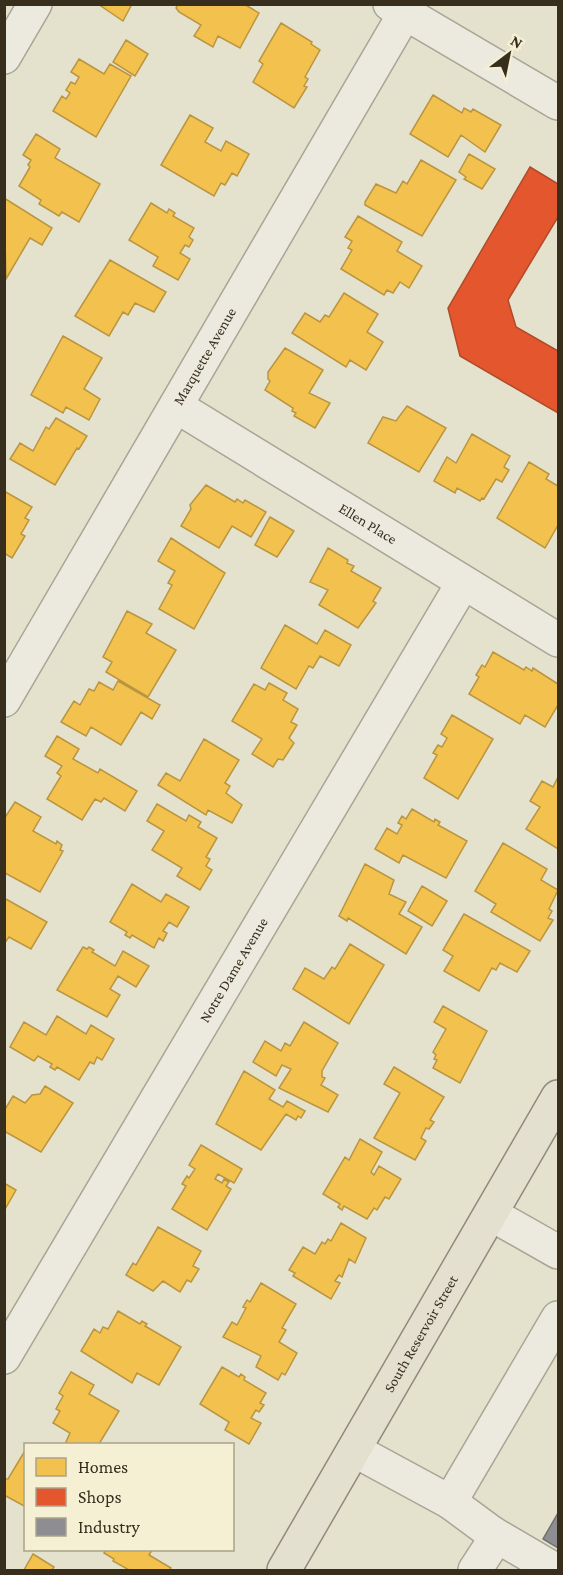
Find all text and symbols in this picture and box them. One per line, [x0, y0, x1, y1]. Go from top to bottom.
north arrow [479, 24, 539, 84]
text: N [508, 32, 526, 52]
street label: Marquette Avenue [170, 304, 240, 408]
street label: Ellen Place [336, 500, 400, 547]
street label: Notre Dame Avenue [196, 914, 271, 1025]
street label: South Reservoir Street [381, 1272, 461, 1395]
legend [24, 1443, 234, 1551]
text: Homes [78, 1457, 128, 1477]
text: Shops [78, 1487, 122, 1507]
text: Industry [78, 1517, 141, 1537]

